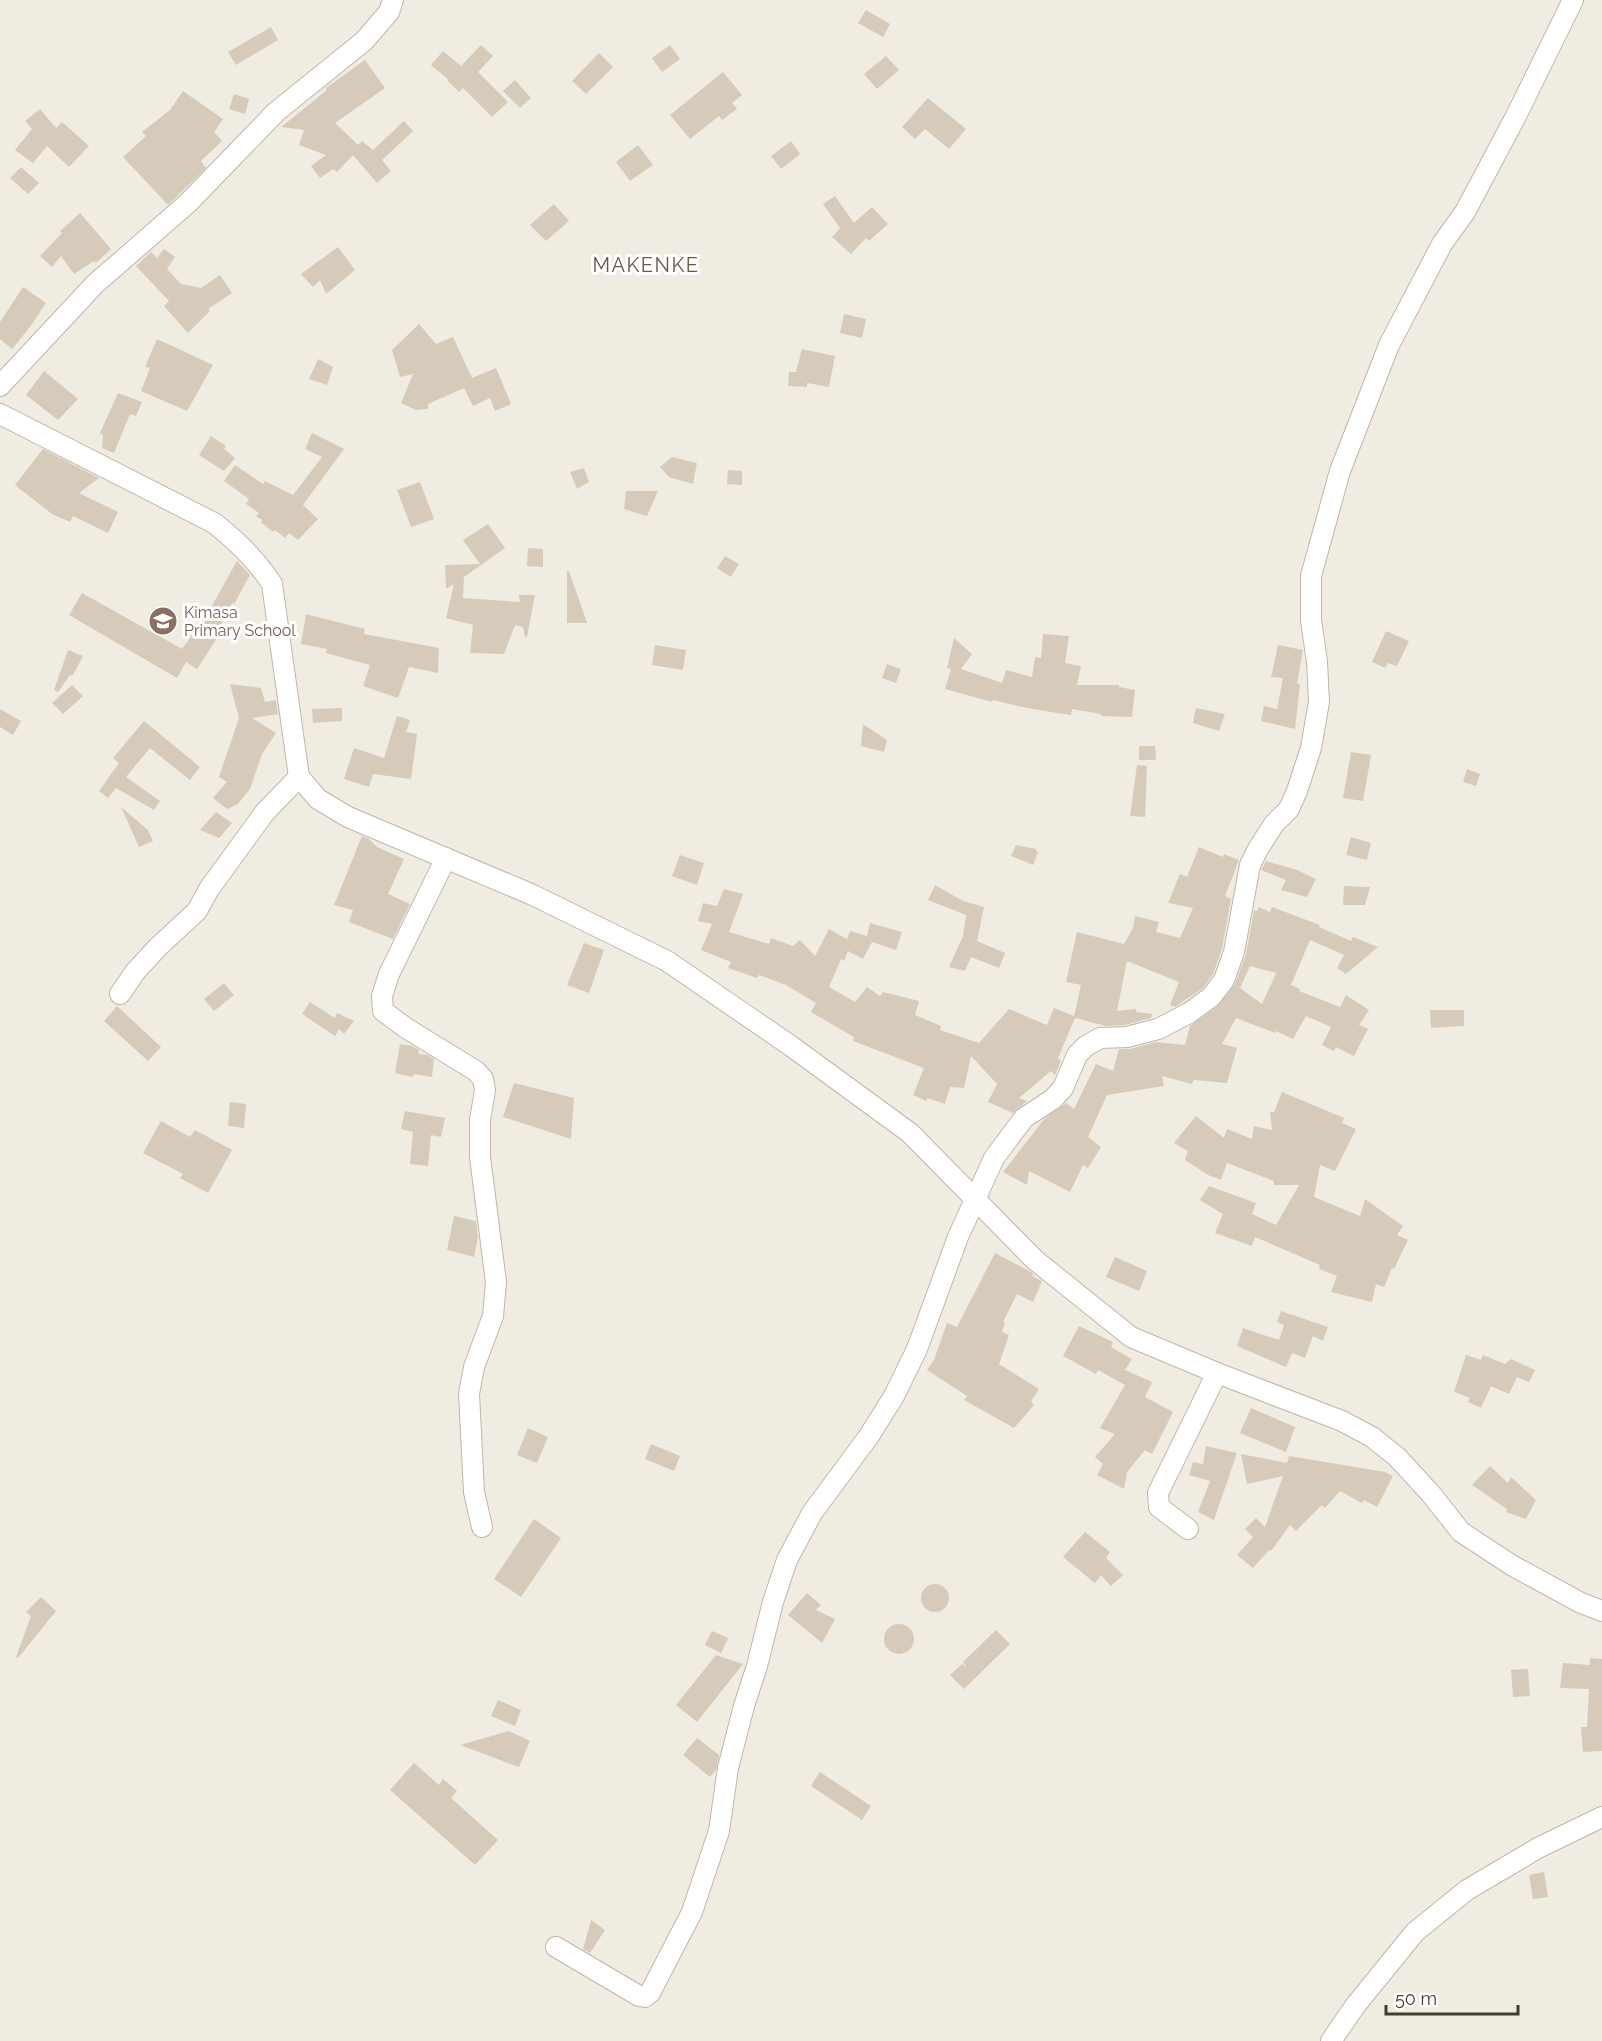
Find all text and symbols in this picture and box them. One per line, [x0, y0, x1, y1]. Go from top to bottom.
district label: MAKENKE [592, 253, 700, 277]
place label: Kimasa Primary School [184, 603, 296, 640]
school or university icon: Kimasa Primary School [147, 605, 179, 637]
scale bar [1386, 1978, 1518, 2016]
text: 50 m [1395, 1988, 1437, 2009]

